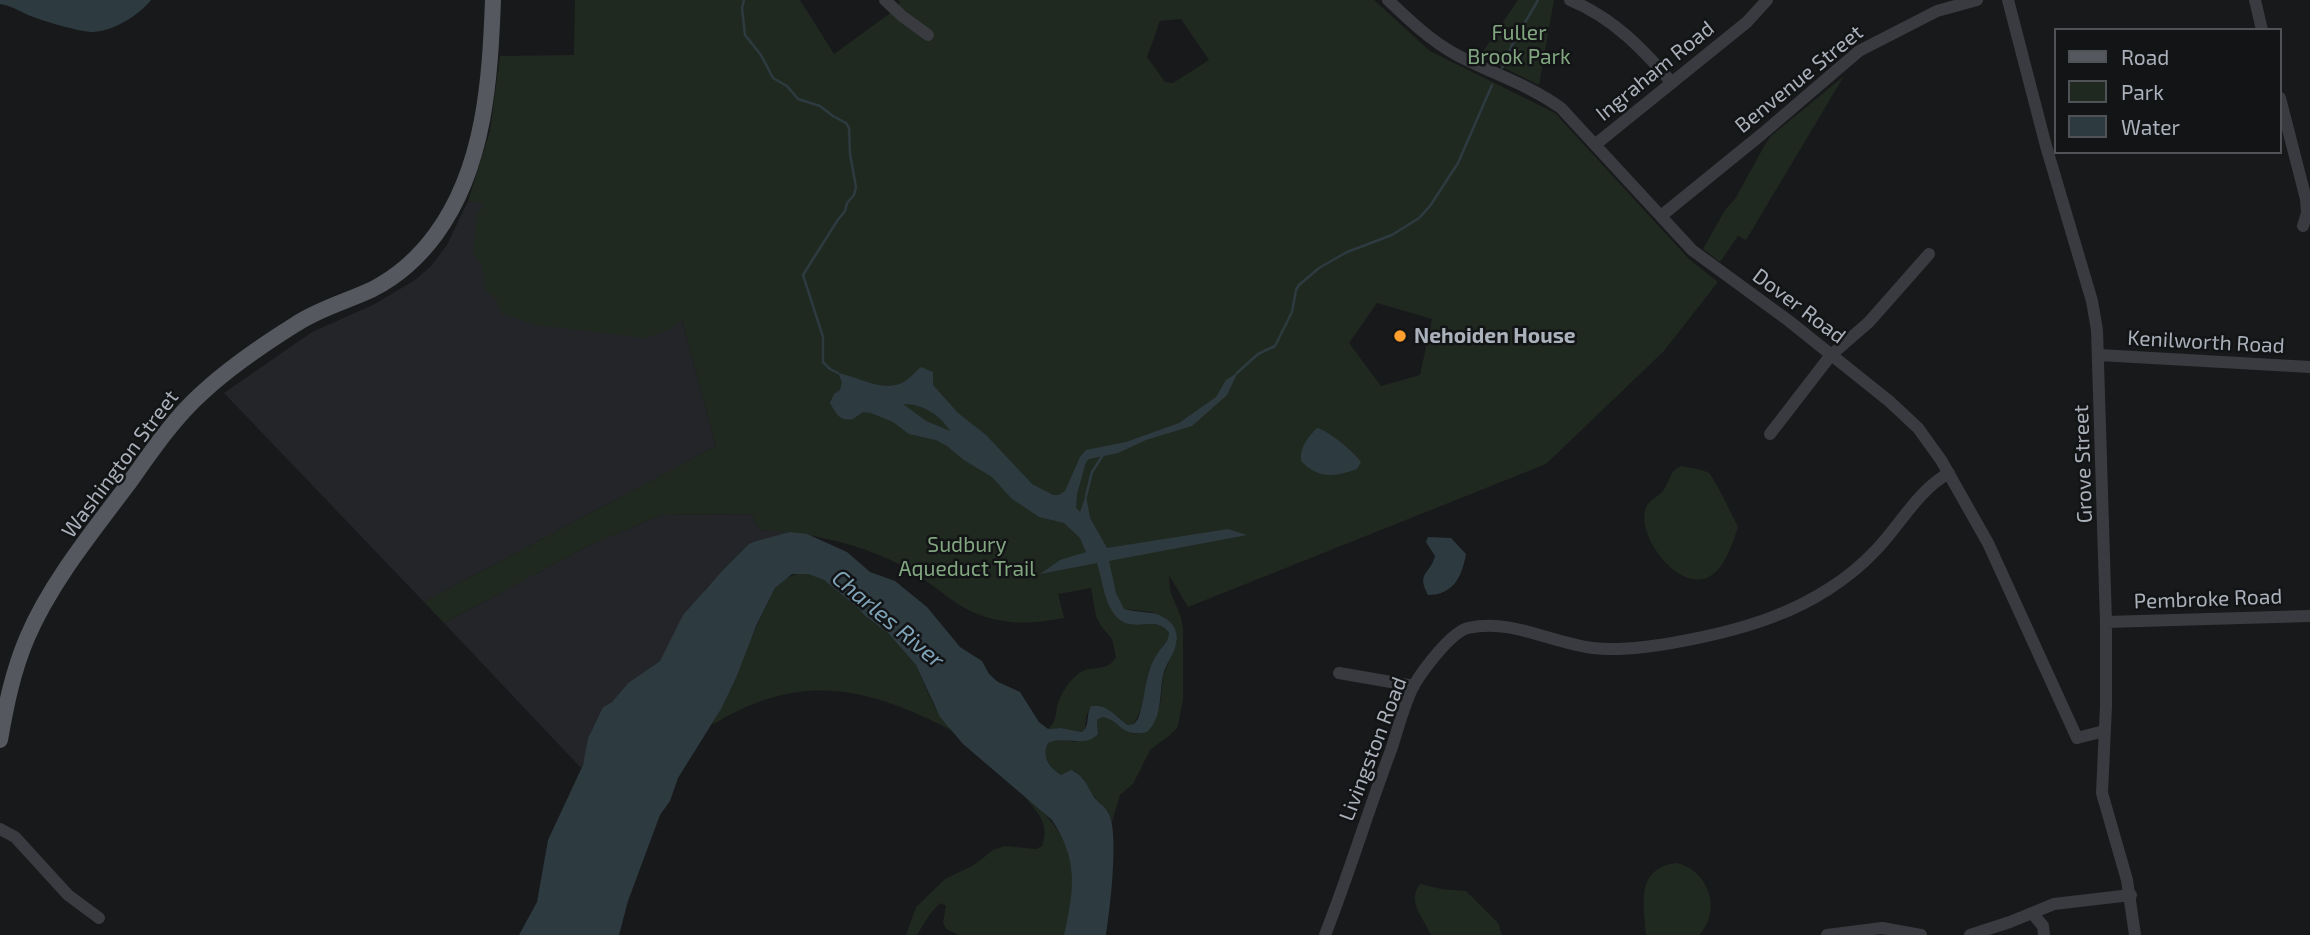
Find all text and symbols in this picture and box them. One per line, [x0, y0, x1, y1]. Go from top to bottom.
street label: Ingraham Road [1591, 16, 1719, 126]
park label: Fuller Brook Park [1467, 20, 1571, 70]
street label: Benvenue Street [1730, 20, 1868, 138]
legend [2054, 28, 2282, 154]
text: Road [2121, 44, 2169, 69]
text: Park [2121, 79, 2164, 104]
text: Water [2121, 114, 2180, 139]
street label: Dover Road [1748, 263, 1850, 349]
place label: Nehoiden House [1414, 323, 1576, 349]
street label: Kenilworth Road [2127, 325, 2285, 359]
marker: Nehoiden House [1392, 328, 1408, 344]
street label: Washington Street [56, 385, 184, 543]
street label: Grove Street [2068, 404, 2098, 524]
park label: Sudbury Aqueduct Trail [899, 532, 1035, 582]
water label: Charles River [826, 564, 950, 674]
street label: Pembroke Road [2133, 584, 2283, 614]
street label: Livingston Road [1334, 673, 1412, 825]

